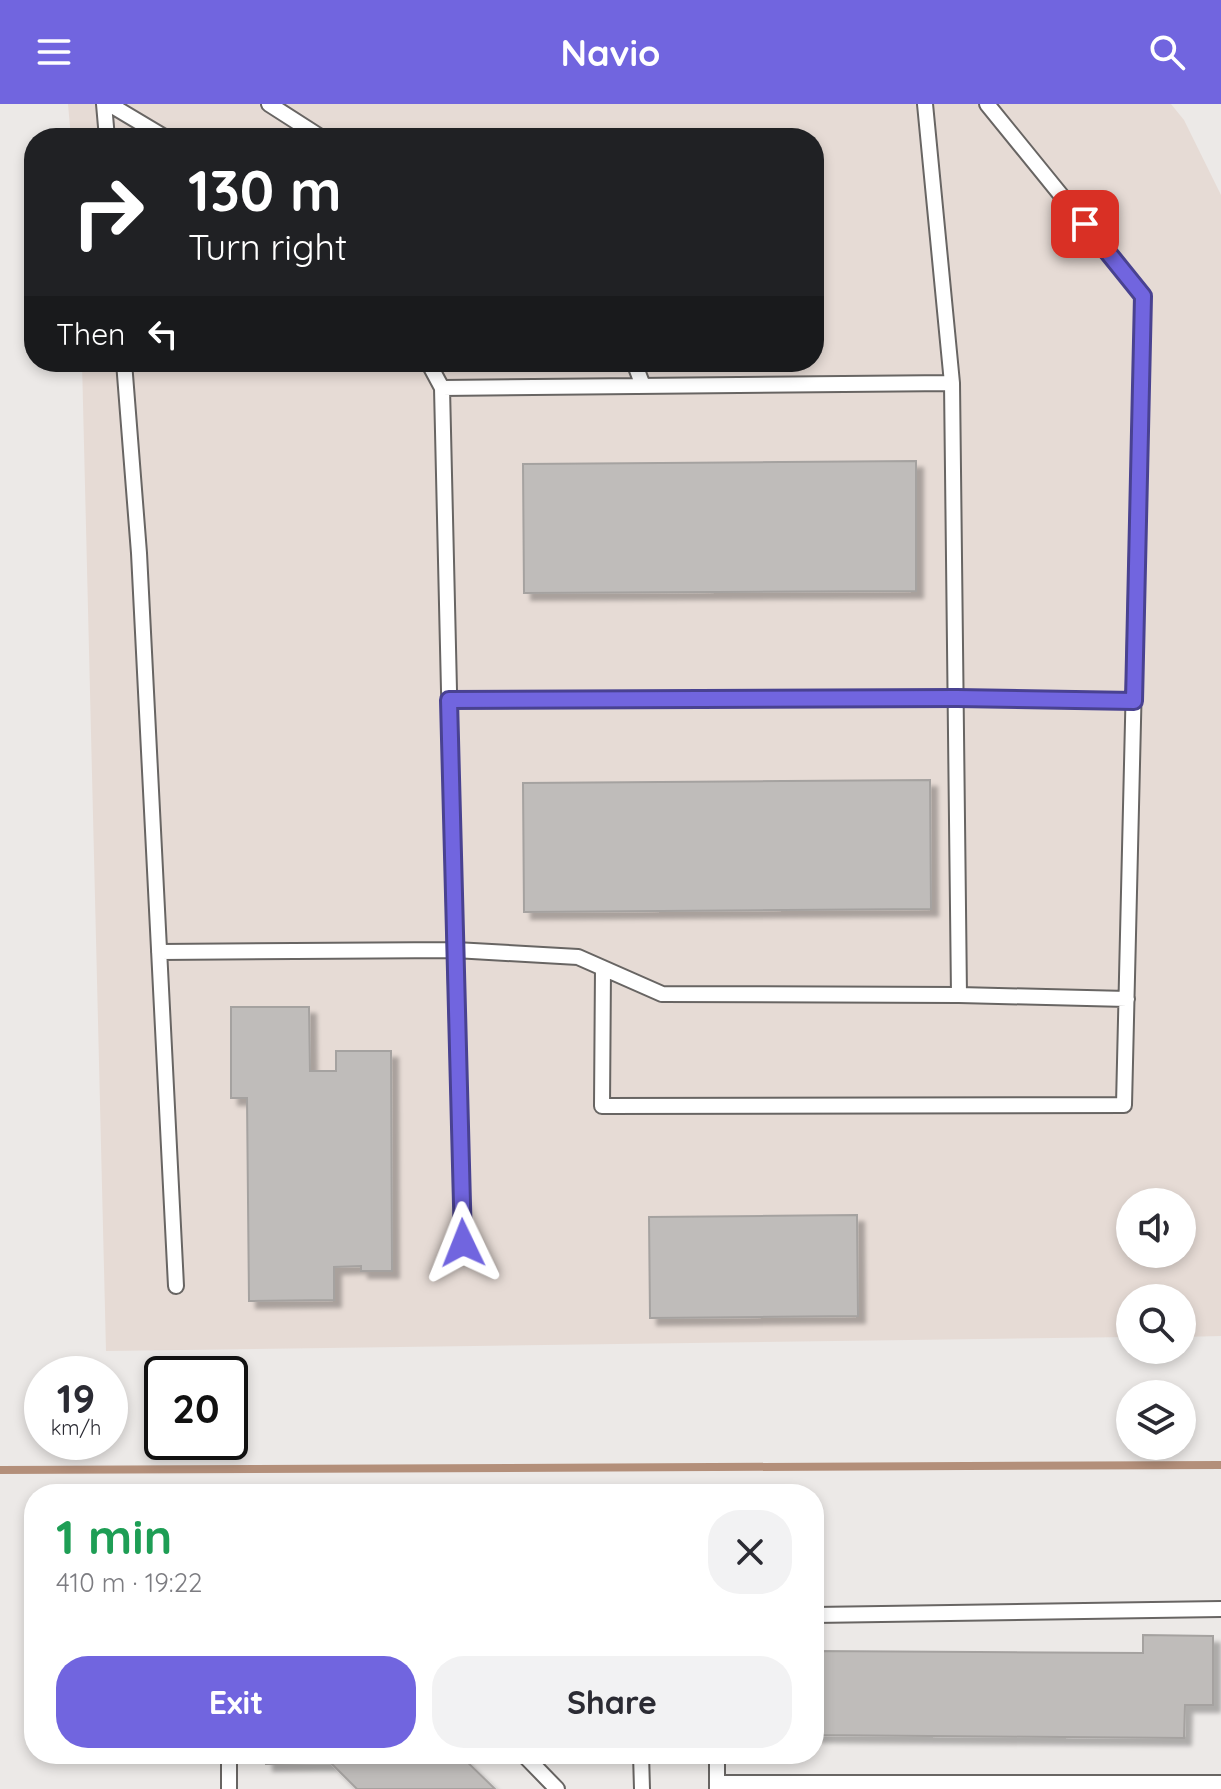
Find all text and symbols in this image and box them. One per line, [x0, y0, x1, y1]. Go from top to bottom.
icon: menu [32, 30, 76, 74]
text: Navio [561, 30, 660, 75]
icon: search [1145, 30, 1189, 74]
text: 130 m [188, 155, 342, 225]
icon: right [56, 160, 160, 264]
pin [1051, 190, 1119, 258]
icon: arrive [1063, 202, 1107, 246]
text: Turn right [188, 224, 347, 269]
icon: left [141, 312, 185, 356]
text: Then [56, 315, 125, 353]
map controls [1116, 1188, 1196, 1460]
button: sound [1116, 1188, 1196, 1268]
position arrow [421, 1201, 505, 1285]
button: search [1116, 1284, 1196, 1364]
speed limit sign: 20 [144, 1356, 248, 1460]
text: 19 [57, 1373, 95, 1423]
button: layers [1116, 1380, 1196, 1460]
text: km/h [51, 1415, 101, 1440]
text: 1 min [56, 1506, 172, 1566]
button: close [708, 1510, 792, 1594]
text: 410 m · 19:22 [56, 1566, 202, 1599]
button: Exit [56, 1656, 416, 1748]
button: Share [432, 1656, 792, 1748]

